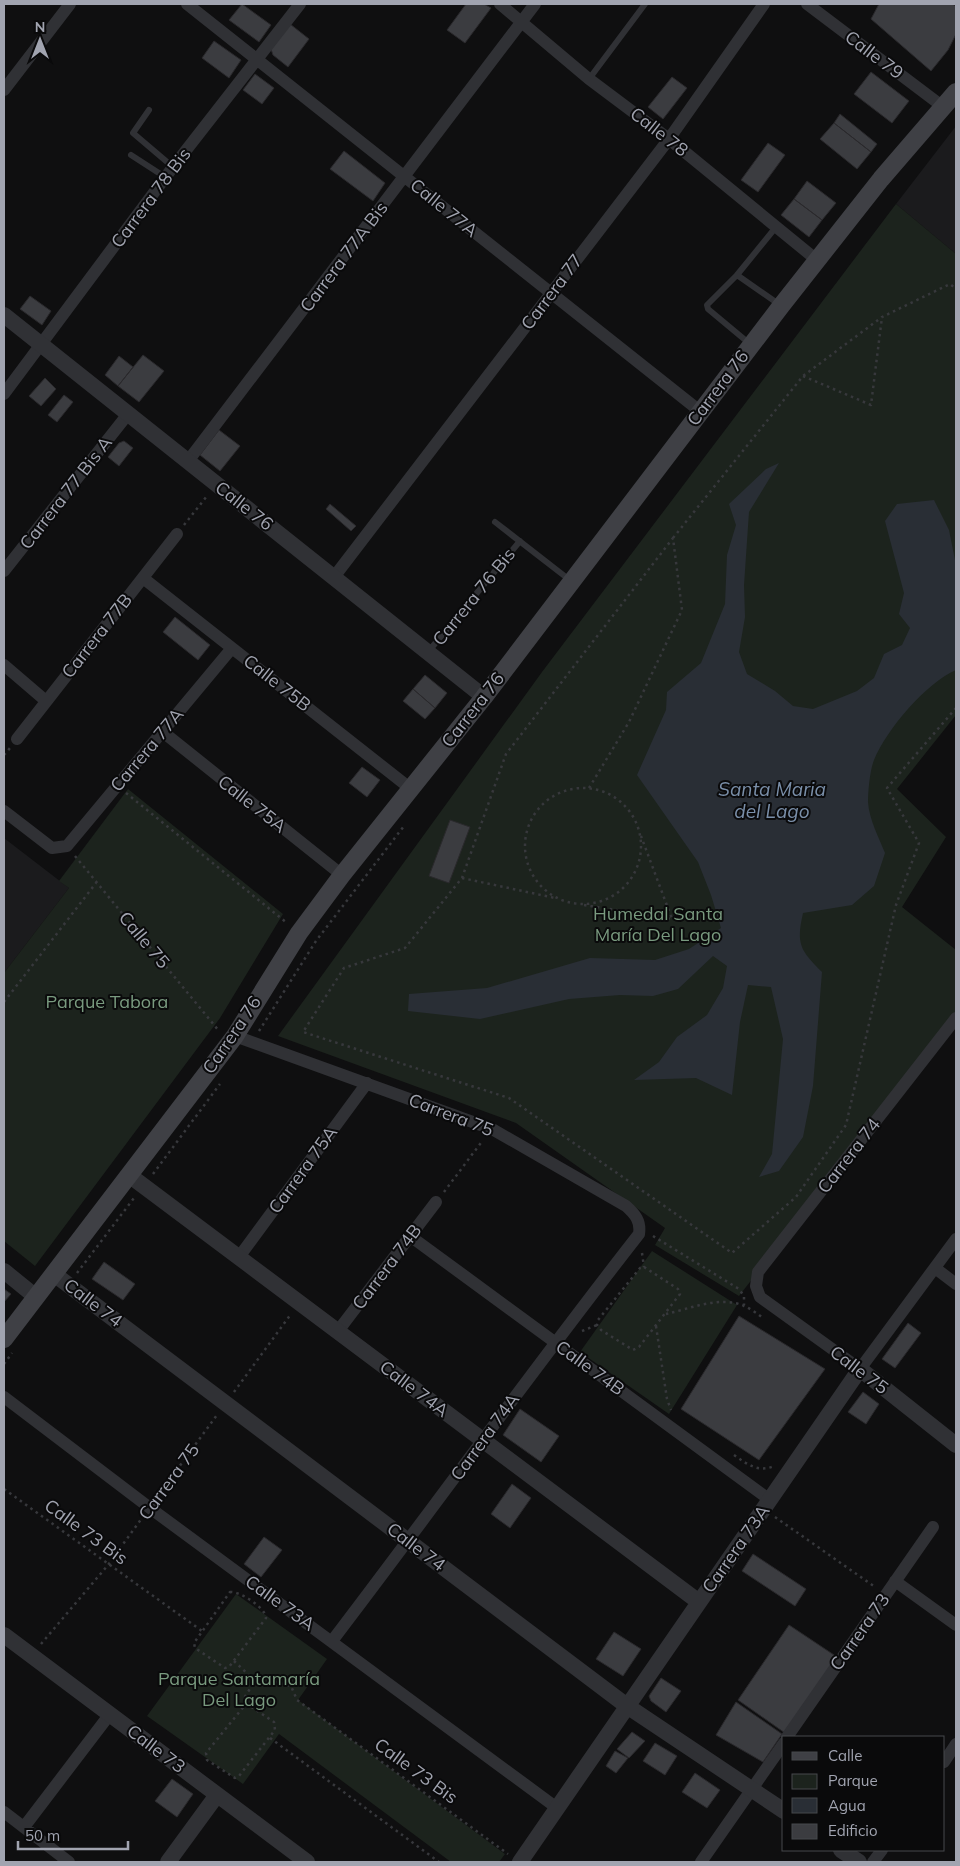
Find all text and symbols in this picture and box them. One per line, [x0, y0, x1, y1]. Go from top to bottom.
north arrow [15, 15, 65, 65]
text: N [35, 18, 45, 36]
street label: Calle 79 [840, 25, 908, 84]
street label: Calle 78 [626, 102, 693, 161]
street label: Carrera 78 Bis [106, 143, 196, 252]
street label: Calle 77A [406, 173, 483, 242]
street label: Carrera 77A Bis [295, 197, 393, 317]
street label: Carrera 77 [516, 249, 588, 334]
street label: Carrera 76 [682, 345, 754, 430]
street label: Carrera 77 Bis A [14, 432, 117, 554]
street label: Calle 76 [211, 476, 278, 535]
street label: Carrera 76 Bis [427, 543, 520, 650]
street label: Carrera 77B [56, 589, 137, 683]
street label: Calle 75B [239, 649, 316, 716]
street label: Carrera 76 [436, 668, 509, 752]
street label: Carrera 77A [105, 703, 188, 796]
street label: Calle 75A [213, 770, 291, 838]
water label: Santa Maria del Lago [718, 777, 826, 823]
park label: Humedal Santa María Del Lago [593, 902, 723, 946]
street label: Calle 75 [114, 906, 175, 973]
park label: Parque Tabora [46, 990, 168, 1013]
street label: Carrera 76 [197, 991, 266, 1078]
street label: Carrera 75 [405, 1088, 497, 1141]
street label: Carrera 74 [812, 1113, 885, 1198]
street label: Carrera 75A [263, 1122, 342, 1218]
street label: Carrera 74B [347, 1219, 426, 1314]
street label: Calle 74 [59, 1273, 127, 1332]
street label: Calle 74B [551, 1335, 629, 1400]
street label: Calle 75 [825, 1340, 893, 1399]
street label: Calle 74A [375, 1355, 453, 1422]
street label: Carrera 74A [445, 1389, 524, 1485]
street label: Carrera 75 [133, 1439, 204, 1525]
street label: Calle 73 Bis [40, 1494, 133, 1570]
street label: Carrera 73A [697, 1500, 774, 1597]
street label: Calle 74 [382, 1517, 450, 1576]
street label: Calle 73A [241, 1570, 320, 1636]
street label: Carrera 73 [825, 1589, 895, 1675]
park label: Parque Santamaría Del Lago [158, 1667, 320, 1711]
street label: Calle 73 [122, 1719, 190, 1778]
street label: Calle 73 Bis [370, 1733, 463, 1809]
legend [782, 1736, 945, 1851]
text: Calle [828, 1746, 862, 1765]
text: Parque [828, 1771, 878, 1790]
text: Agua [828, 1796, 866, 1815]
scale bar [18, 1818, 128, 1850]
text: Edificio [828, 1821, 878, 1840]
text: 50 m [25, 1826, 60, 1845]

